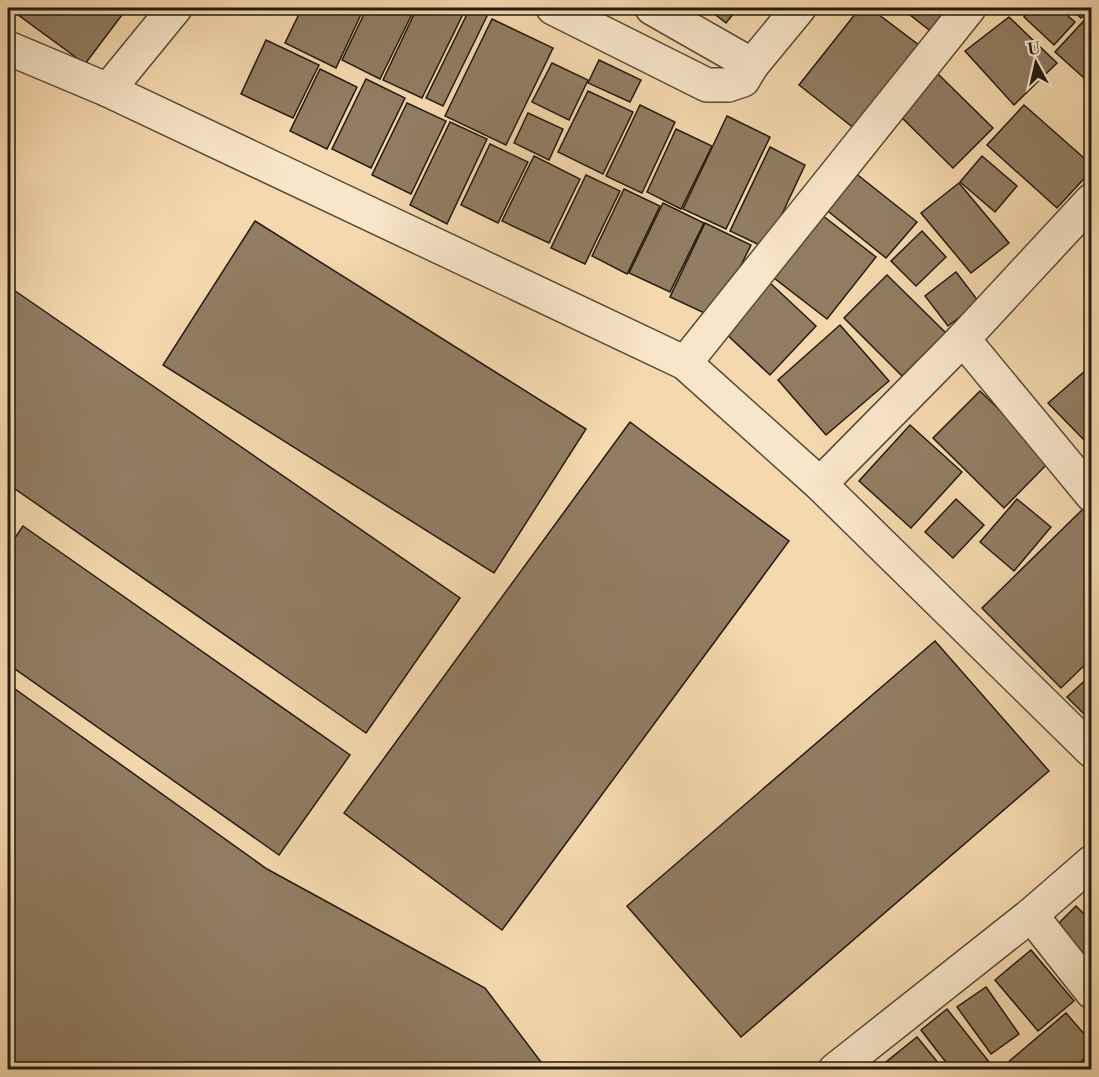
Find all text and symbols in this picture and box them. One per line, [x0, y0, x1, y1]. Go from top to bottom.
north arrow [1006, 33, 1066, 93]
text: U [1027, 38, 1042, 60]

